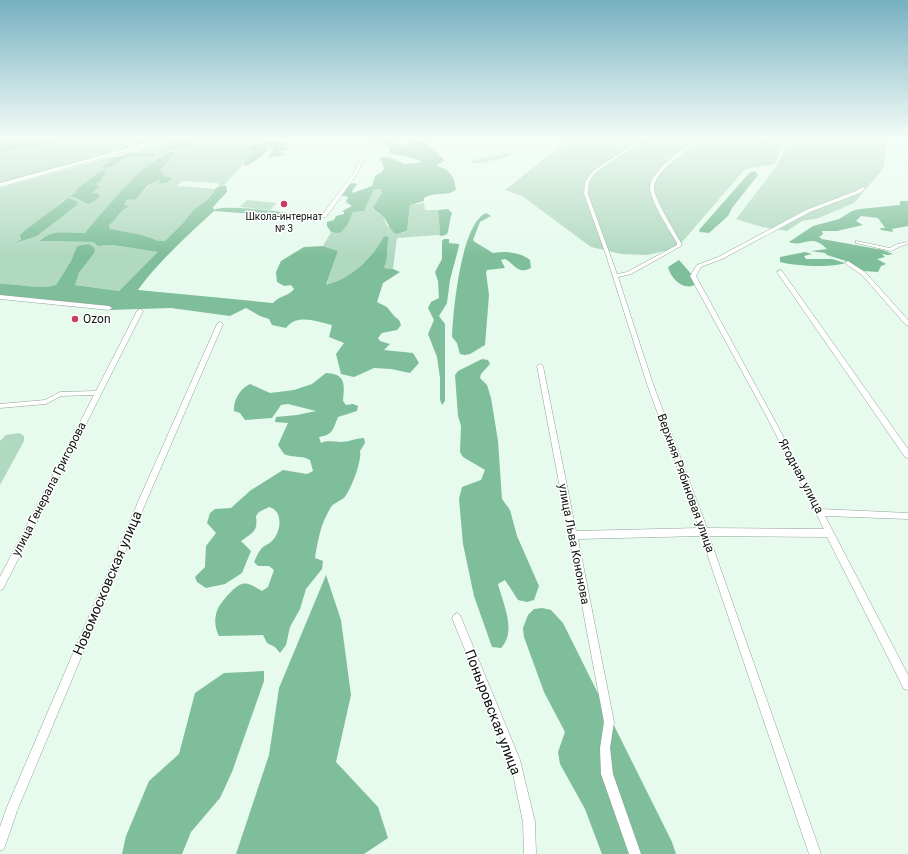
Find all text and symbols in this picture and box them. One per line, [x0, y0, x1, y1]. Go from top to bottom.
marker: Школа-интернат № 3 [279, 199, 289, 209]
place label: Школа-интернат № 3 [245, 211, 323, 234]
place label: Ozon [83, 312, 111, 326]
marker: Ozon [70, 314, 80, 324]
street label: Верхняя Рябиновая улица [654, 412, 718, 554]
street label: улица Генерала Григорова [9, 420, 89, 558]
street label: Ягодная улица [776, 436, 826, 516]
street label: улица Льва Кононова [555, 482, 593, 606]
street label: Новомосковская улица [69, 508, 145, 658]
street label: Поныровская улица [462, 647, 524, 777]

